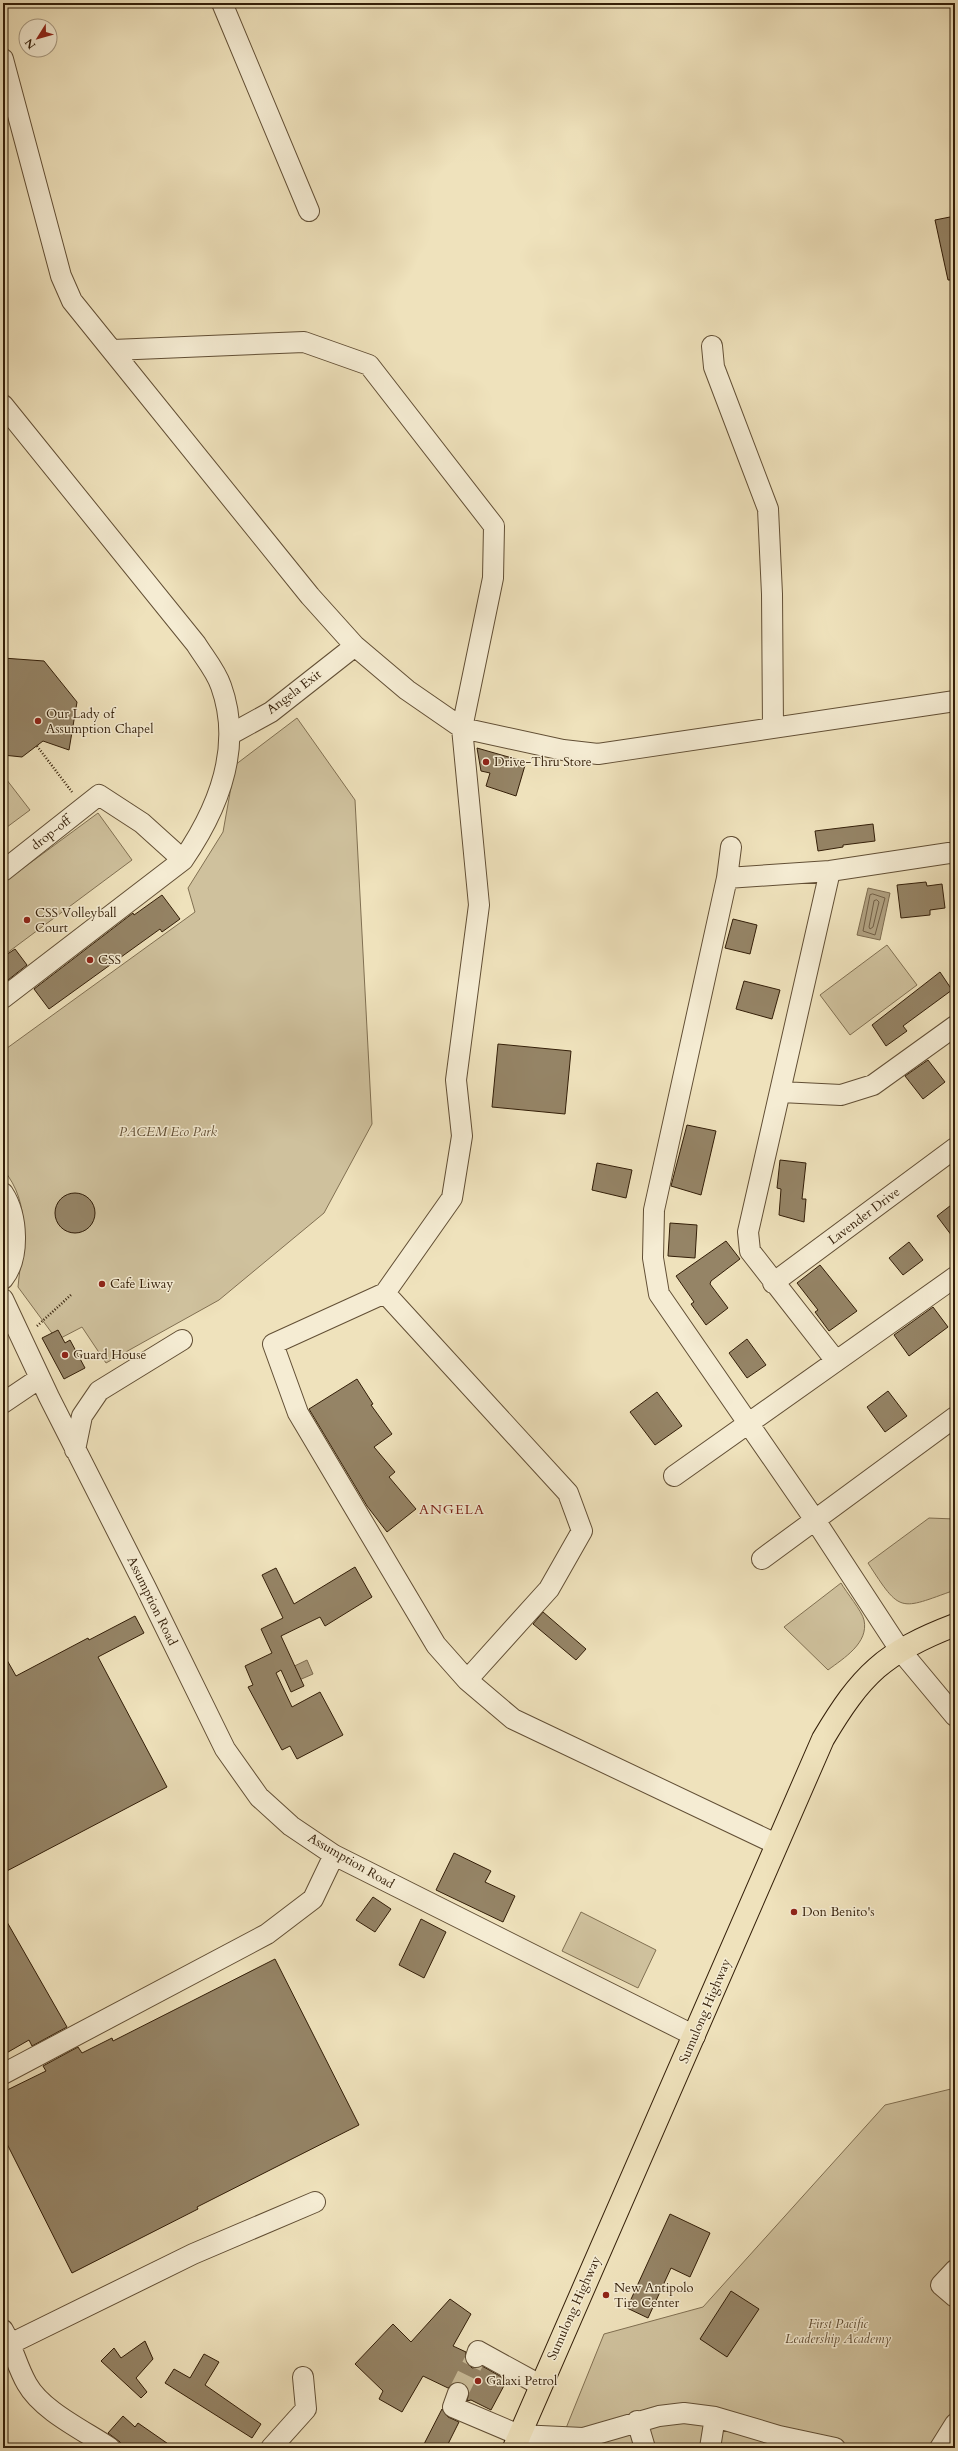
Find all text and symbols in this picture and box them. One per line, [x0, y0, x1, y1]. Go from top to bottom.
north arrow [18, 18, 58, 58]
text: N [21, 35, 39, 52]
street label: Angela Exit [263, 665, 325, 719]
place label: Our Lady of Assumption Chapel [46, 705, 154, 738]
marker: Our Lady of Assumption Chapel [33, 716, 43, 726]
place label: Drive-Thru Store [494, 753, 592, 771]
marker: Drive-Thru Store [481, 757, 491, 767]
street label: drop-off [27, 810, 76, 854]
place label: CSS Volleyball Court [35, 904, 117, 937]
marker: CSS Volleyball Court [22, 915, 32, 925]
place label: CSS [98, 951, 121, 969]
marker: CSS [85, 955, 95, 965]
park label: PACEM Eco Park [119, 1123, 218, 1141]
street label: Lavender Drive [824, 1183, 904, 1249]
place label: Cafe Liway [110, 1275, 173, 1293]
marker: Cafe Liway [97, 1279, 107, 1289]
place label: Guard House [73, 1346, 147, 1364]
marker: Guard House [60, 1350, 70, 1360]
district label: ANGELA [419, 1500, 485, 1519]
street label: Assumption Road [123, 1553, 181, 1649]
street label: Assumption Road [304, 1829, 398, 1893]
place label: Don Benito's [802, 1903, 875, 1921]
marker: Don Benito's [789, 1907, 799, 1917]
street label: Sumulong Highway [675, 1956, 735, 2066]
street label: Sumulong Highway [543, 2253, 605, 2363]
place label: New Antipolo Tire Center [614, 2279, 694, 2312]
marker: New Antipolo Tire Center [601, 2290, 611, 2300]
park label: First Pacific Leadership Academy [785, 2315, 892, 2348]
place label: Galaxi Petrol [486, 2372, 558, 2390]
marker: Galaxi Petrol [473, 2376, 483, 2386]

